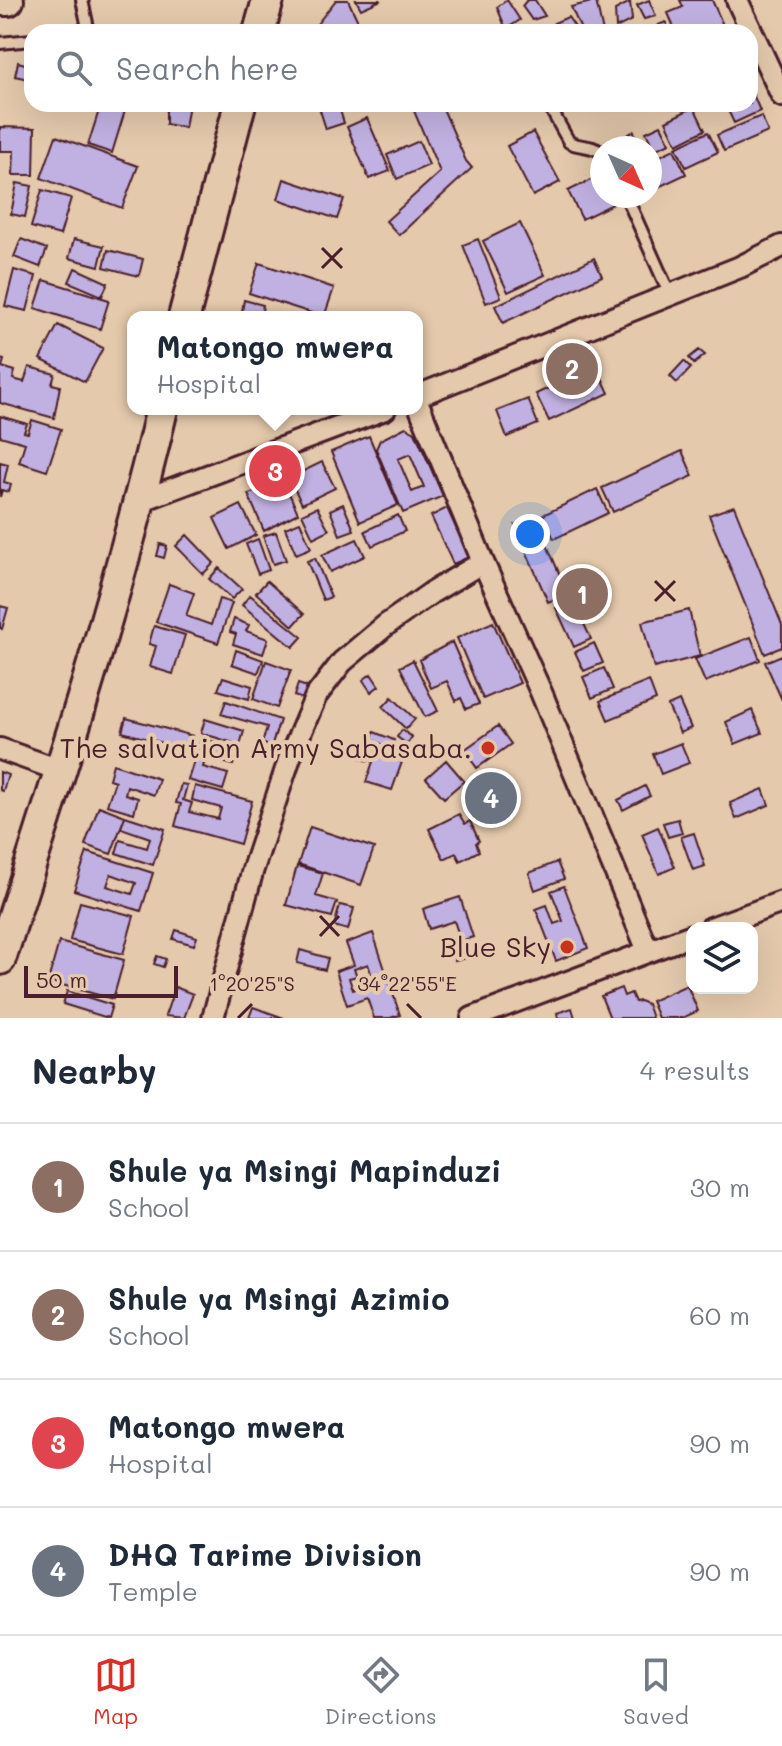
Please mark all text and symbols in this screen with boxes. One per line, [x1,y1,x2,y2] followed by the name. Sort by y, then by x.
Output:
[24,24,758,112] search box
[52,46,96,90] icon: search
[116,48,299,88] text: Search here
[590,136,662,208] north arrow
[127,311,423,415] popup
[156,326,394,366] text: Matongo mwera
[546,339,598,399] pin: 2
[156,366,261,400] text: Hospital
[249,441,301,501] pin: 3
[510,514,550,554] your location
[556,564,608,624] pin: 1
[60,729,472,765] place label: The salvation Army Sabasaba.
[479,739,497,757] marker: The salvation Army Sabasaba.
[465,768,517,828] pin: 4
[686,922,758,994] map controls
[686,922,758,994] button: layers
[440,928,551,964] place label: Blue Sky
[558,938,576,956] marker: Blue Sky
[24,962,178,998] scale bar
[36,965,87,994] text: 50 m
[209,970,295,996] text: 1°20'25"S
[357,970,457,996] text: 34°22'55"E
[32,1048,157,1093] text: Nearby
[640,1053,750,1087] text: 4 results
[108,1150,501,1190] text: Shule ya Msingi Mapinduzi
[52,1170,64,1204] text: 1
[690,1170,750,1204] text: 30 m
[108,1190,190,1224] text: School
[108,1278,449,1318] text: Shule ya Msingi Azimio
[51,1298,65,1332] text: 2
[689,1298,750,1332] text: 60 m
[108,1318,190,1352] text: School
[108,1406,345,1446] text: Matongo mwera
[50,1426,66,1460] text: 3
[690,1426,750,1460] text: 90 m
[108,1446,213,1480] text: Hospital
[108,1534,422,1574] text: DHQ Tarime Division
[50,1554,66,1588] text: 4
[690,1554,750,1588] text: 90 m
[108,1574,198,1608] text: Temple
[93,1653,138,1730] tab: Map
[325,1653,437,1730] tab: Directions
[623,1653,689,1730] tab: Saved

